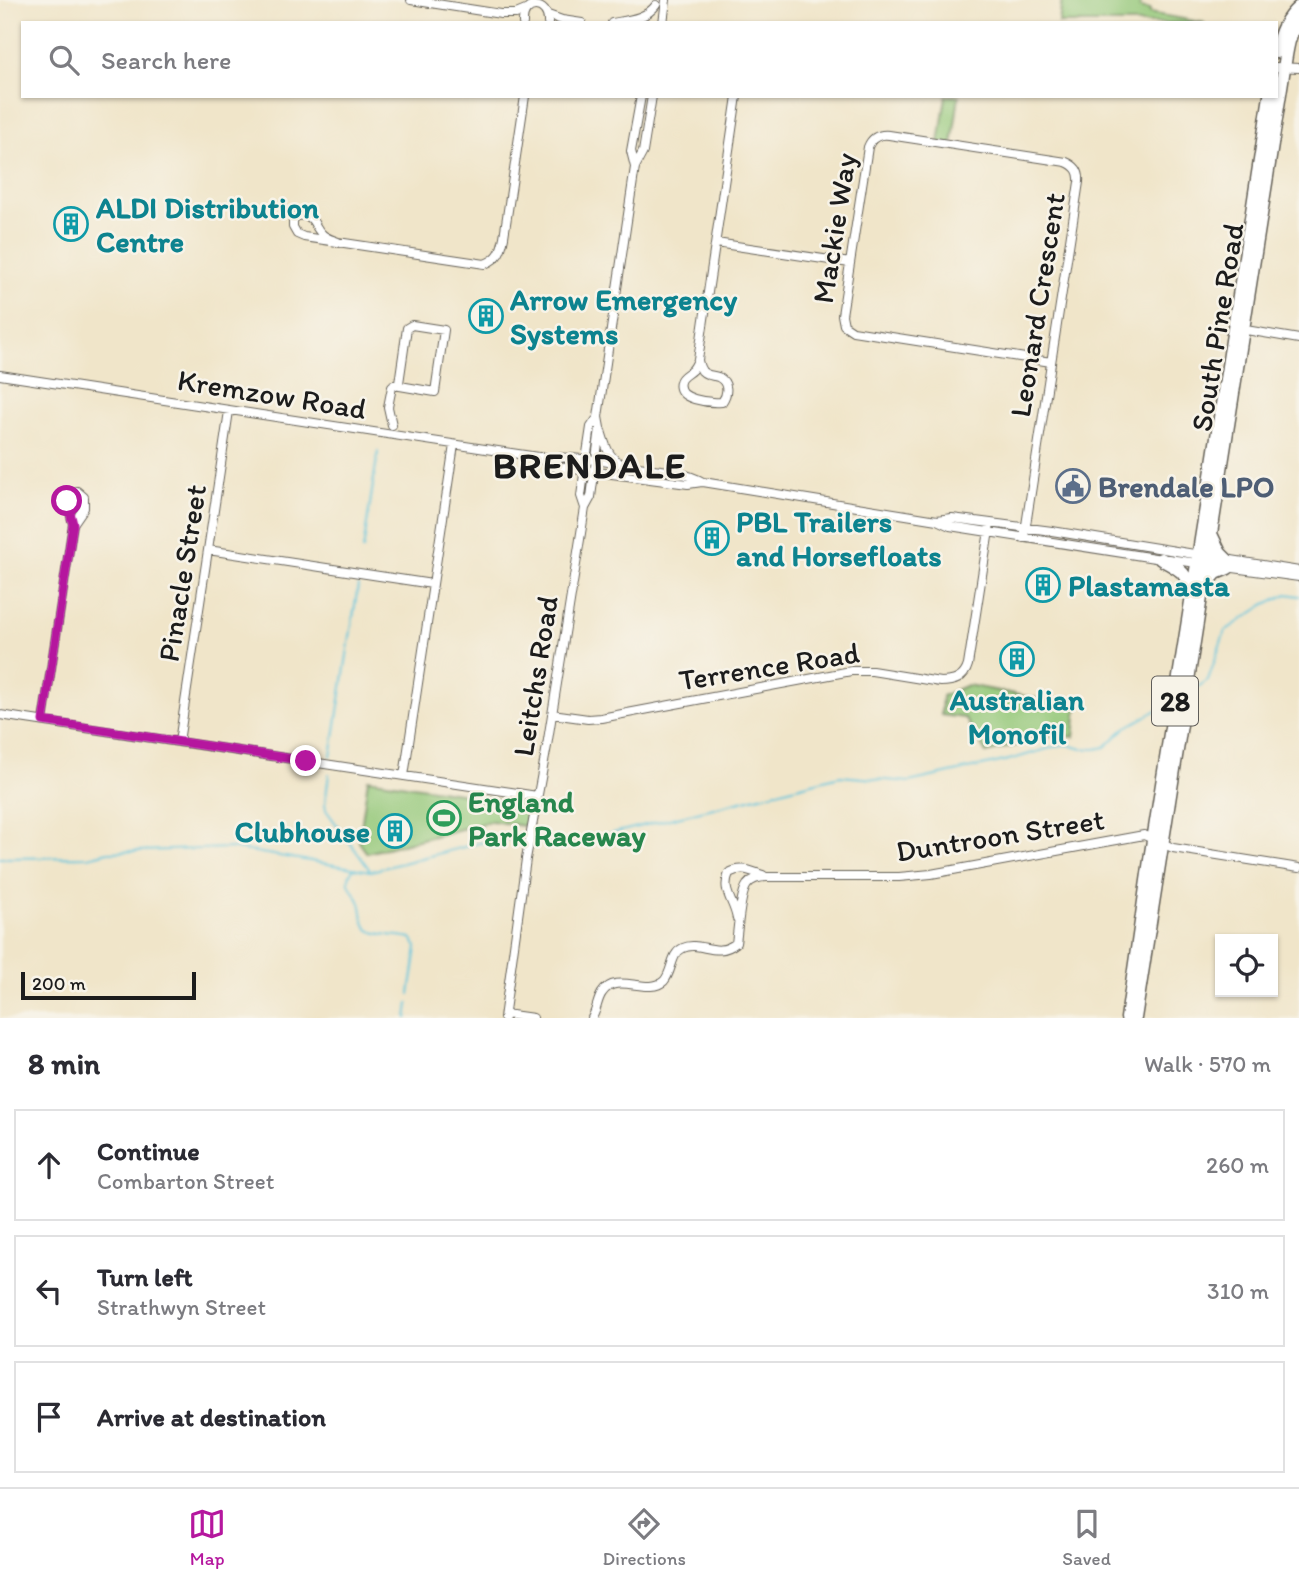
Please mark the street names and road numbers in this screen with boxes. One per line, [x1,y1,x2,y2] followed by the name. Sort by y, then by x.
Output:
[804,150,864,306] street label: Mackie Way
[1001,190,1073,420] street label: Leonard Crescent
[1182,220,1252,434] street label: South Pine Road
[175,361,369,427] street label: Kremzow Road
[150,482,214,664] street label: Pinacle Street
[504,593,566,759] street label: Leitchs Road
[676,633,862,699] street label: Terrence Road
[1152,676,1198,726] road number: 28
[893,800,1107,870] street label: Duntroon Street

